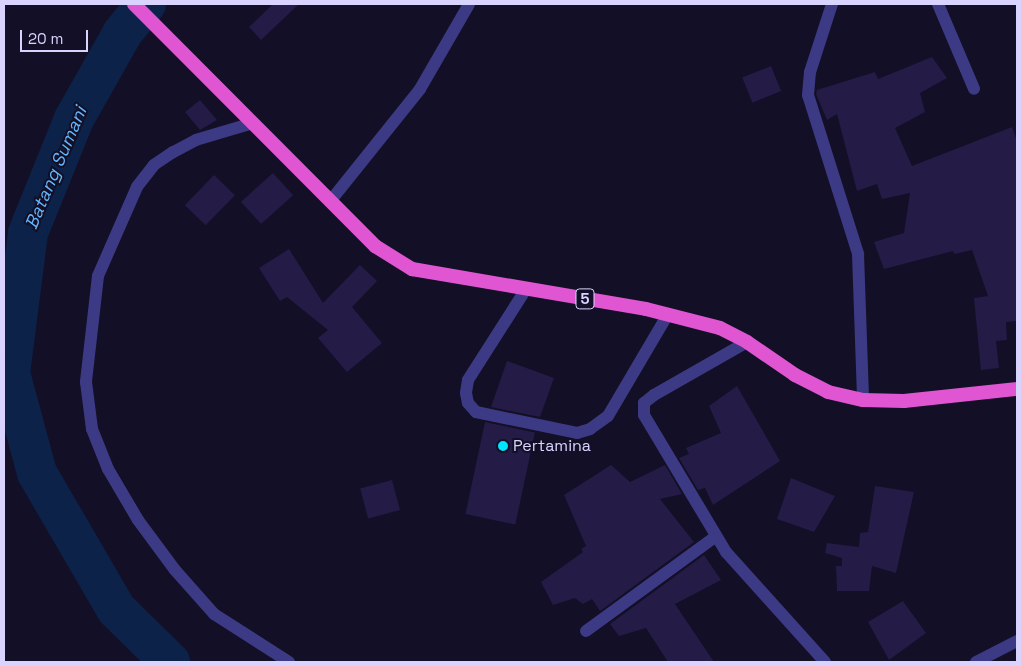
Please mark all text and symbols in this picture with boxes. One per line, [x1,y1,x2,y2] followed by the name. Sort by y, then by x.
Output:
[22,20,90,52] scale bar
[28,29,63,48] text: 20 m
[21,104,91,232] water label: Batang Sumani
[575,286,595,312] road number: 5
[513,436,591,456] place label: Pertamina
[497,440,509,452] marker: Pertamina

